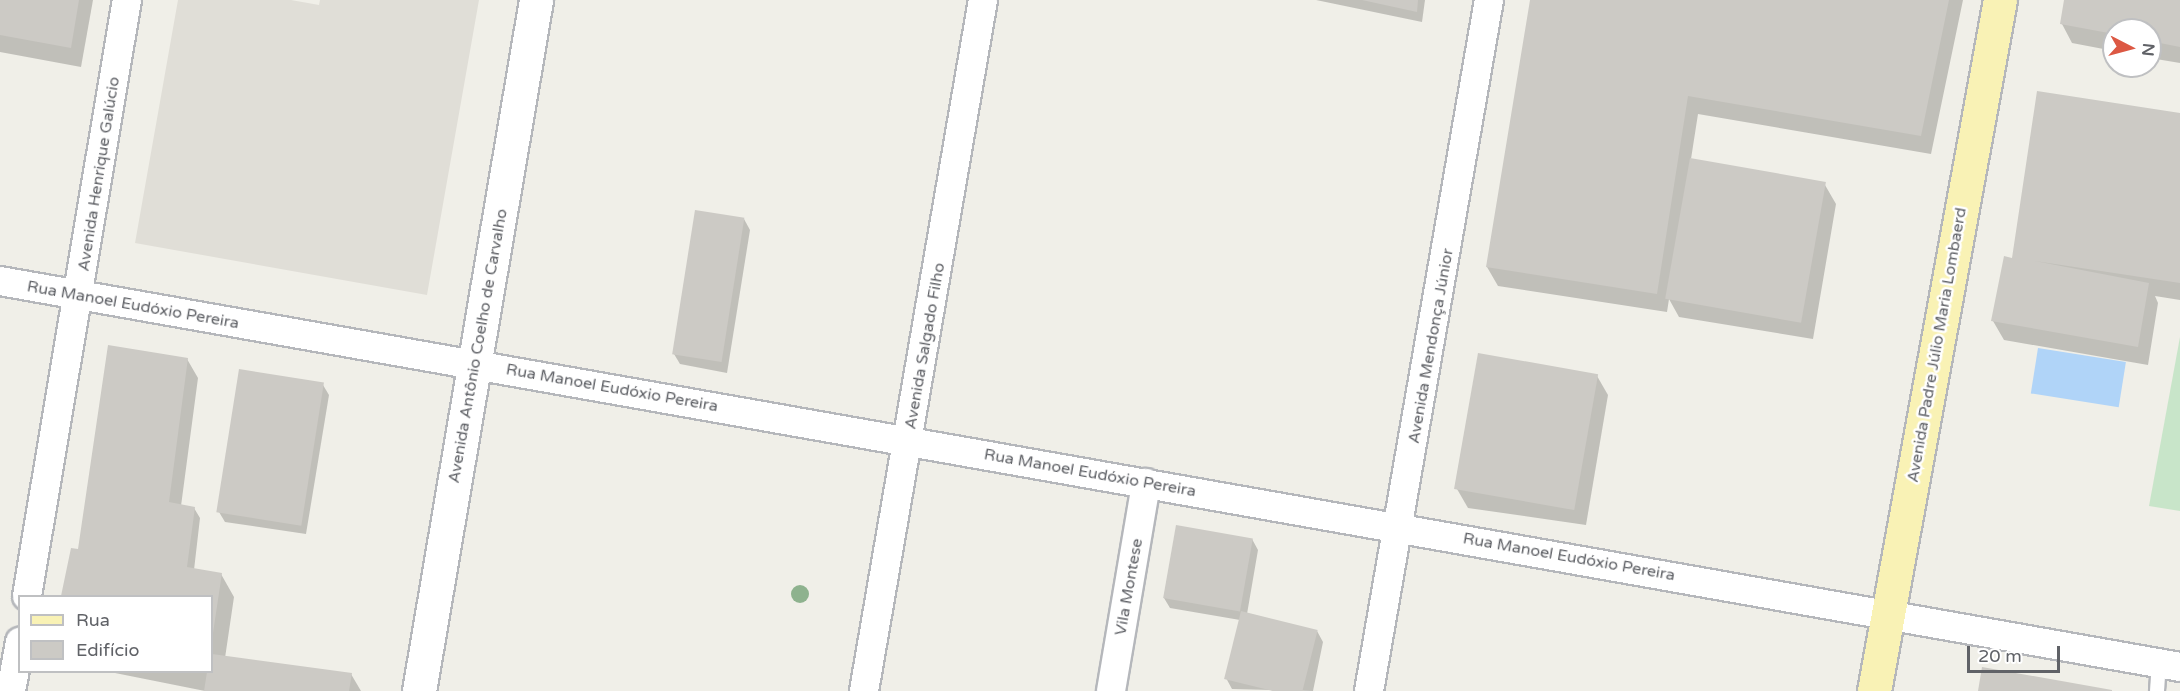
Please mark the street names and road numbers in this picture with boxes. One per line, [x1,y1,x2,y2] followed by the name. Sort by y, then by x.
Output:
[74,75,124,273] street label: Avenida Henrique Galúcio
[1903,206,1971,484] street label: Avenida Padre Júlio Maria Lombaerd
[444,207,512,485] street label: Avenida Antônio Coelho de Carvalho
[1404,247,1458,445] street label: Avenida Mendonça Júnior
[901,261,949,431] street label: Avenida Salgado Filho
[26,277,240,333] street label: Rua Manoel Eudóxio Pereira
[505,360,719,416] street label: Rua Manoel Eudóxio Pereira
[983,445,1197,501] street label: Rua Manoel Eudóxio Pereira
[1462,529,1676,585] street label: Rua Manoel Eudóxio Pereira
[1111,537,1147,637] street label: Vila Montese

